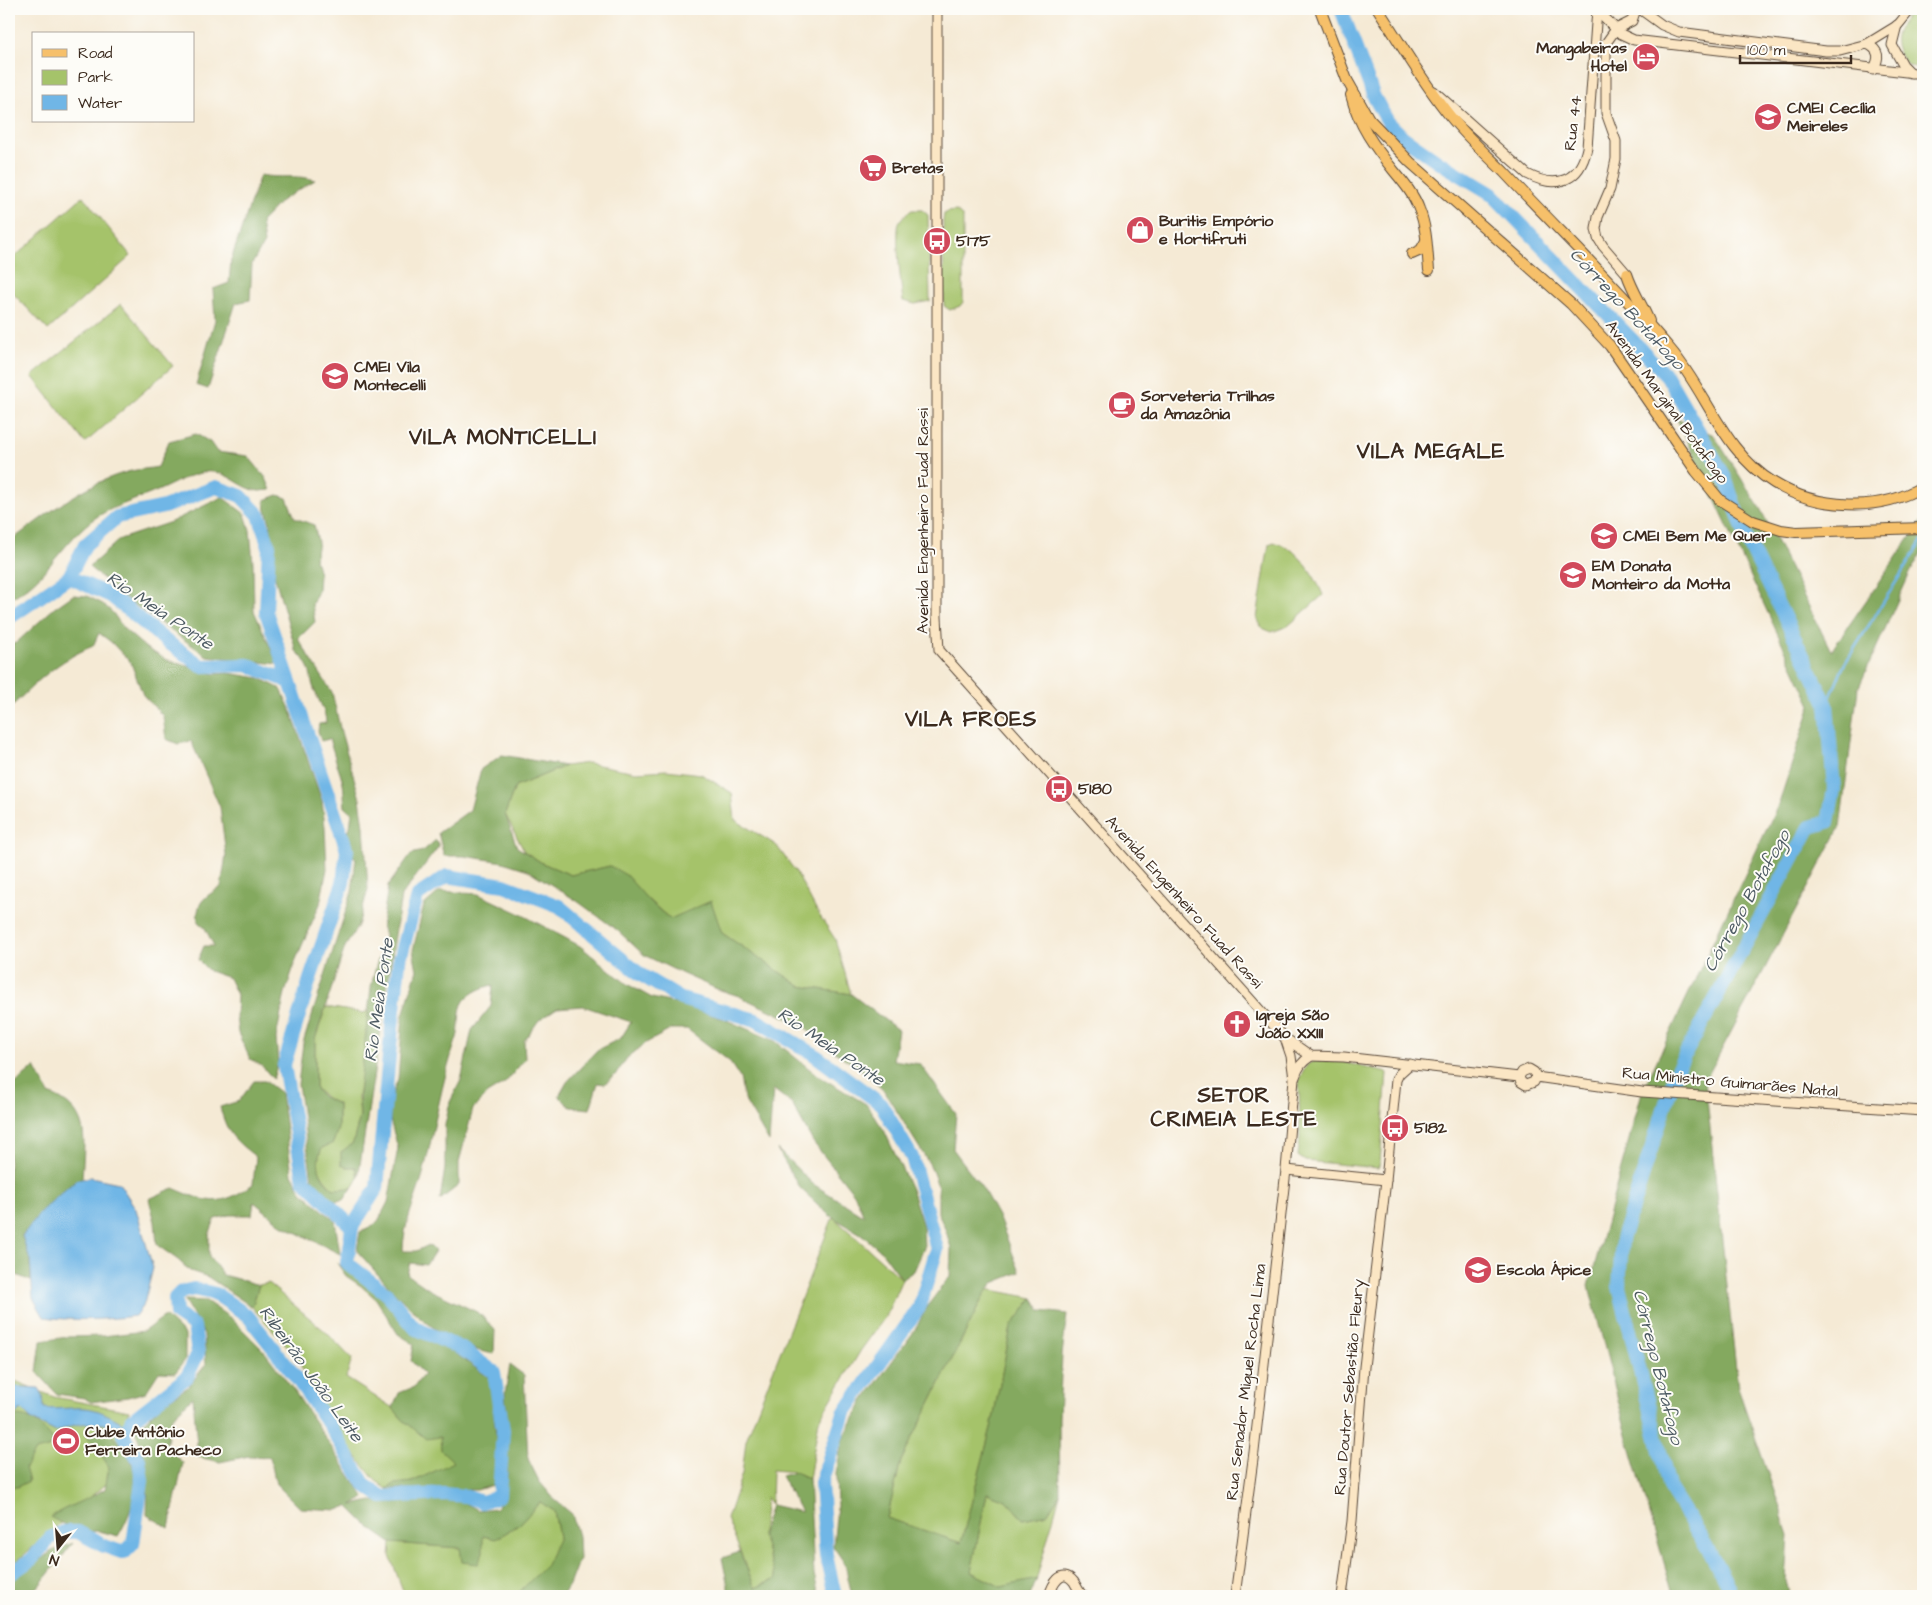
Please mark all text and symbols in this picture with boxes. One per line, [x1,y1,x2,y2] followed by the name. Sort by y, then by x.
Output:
[32,32,195,122] legend
[1740,32,1851,64] scale bar
[1536,37,1627,77] place label: Mangabeiras Hotel
[1747,40,1786,61] text: 100 m
[1631,42,1661,72] hotel icon: Mangabeiras Hotel
[78,43,113,64] text: Road
[78,67,113,88] text: Park
[78,93,122,114] text: Water
[1559,94,1587,152] street label: Rua 44
[1787,97,1876,137] place label: CMEI Cecília Meireles
[1753,102,1783,132] school or university icon: CMEI Cecília Meireles
[858,153,888,183] supermarket icon: Bretas
[892,157,944,179] place label: Bretas
[1159,210,1274,250] place label: Buritis Empório e Hortifruti
[1125,215,1155,245] shop icon: Buritis Empório e Hortifruti
[922,226,952,256] bus stop icon: 5175
[956,230,991,252] place label: 5175
[1563,242,1692,378] water label: Córrego Botafogo
[1599,316,1734,489] street label: Avenida Marginal Botafogo
[354,356,426,396] place label: CMEI Vila Montecelli
[320,361,350,391] school or university icon: CMEI Vila Montecelli
[1140,385,1275,425] place label: Sorveteria Trilhas da Amazônia
[1107,390,1137,420] cafe icon: Sorveteria Trilhas da Amazônia
[912,407,935,634] street label: Avenida Engenheiro Fuad Rassi
[408,423,597,452] district label: VILA MONTICELLI
[1356,437,1505,466] district label: VILA MEGALE
[1589,521,1619,551] school or university icon: CMEI Bem Me Quer
[1623,525,1770,547] place label: CMEI Bem Me Quer
[1592,555,1731,595] place label: EM Donata Monteiro da Motta
[1558,560,1588,590] school or university icon: EM Donata Monteiro da Motta
[102,566,220,657] water label: Rio Meia Ponte
[904,705,1037,734] district label: VILA FROES
[1044,774,1074,804] bus stop icon: 5180
[1078,778,1112,800] place label: 5180
[1099,811,1268,994] street label: Avenida Engenheiro Fuad Rassi
[1698,824,1798,977] water label: Córrego Botafogo
[358,936,400,1063] water label: Rio Meia Ponte
[773,1002,891,1093] water label: Rio Meia Ponte
[1255,1004,1330,1044] place label: Igreja São João XXIII
[1222,1009,1252,1039] church icon: Igreja São João XXIII
[1621,1062,1839,1102] street label: Rua Ministro Guimarães Natal
[1151,1081,1317,1134] district label: SETOR CRIMEIA LESTE
[1380,1113,1410,1143] bus stop icon: 5182
[1414,1117,1448,1139] place label: 5182
[1463,1255,1493,1285] school or university icon: Escola Ápice
[1497,1259,1591,1281] place label: Escola Ápice
[1221,1262,1272,1502] street label: Rua Senador Miguel Rocha Lima
[1329,1278,1370,1496] street label: Rua Doutor Sebastião Fleury
[1626,1287,1690,1449] water label: Córrego Botafogo
[253,1301,370,1448] water label: Ribeirão João Leite
[85,1421,222,1461] place label: Clube Antônio Ferreira Pacheco
[51,1426,81,1456] sports icon: Clube Antônio Ferreira Pacheco
[32,1522,82,1572] north arrow
[47,1549,62,1570] text: N

